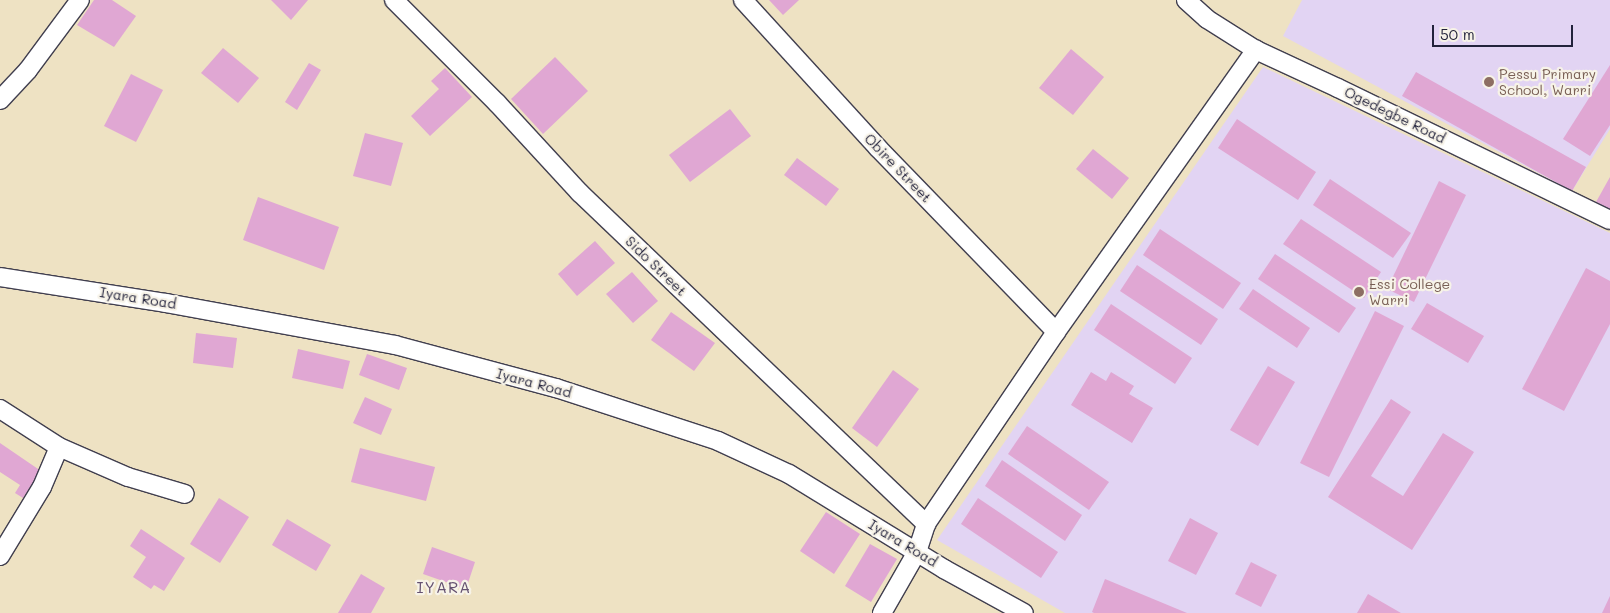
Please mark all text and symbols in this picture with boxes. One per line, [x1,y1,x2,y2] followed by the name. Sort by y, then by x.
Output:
[1435,15,1576,47] scale bar
[1440,24,1475,44] text: 50 m
[1499,66,1596,98] place label: Pessu Primary School, Warri
[1483,76,1495,88] marker: Pessu Primary School, Warri
[1342,83,1448,147] street label: Ogedegbe Road
[861,130,935,206] street label: Obire Street
[622,233,690,299] street label: Sido Street
[1369,276,1450,308] place label: Essi College Warri
[99,284,177,312] street label: Iyara Road
[1353,286,1365,298] marker: Essi College Warri
[495,365,573,401] street label: Iyara Road
[866,516,940,570] street label: Iyara Road
[416,577,472,597] district label: IYARA

